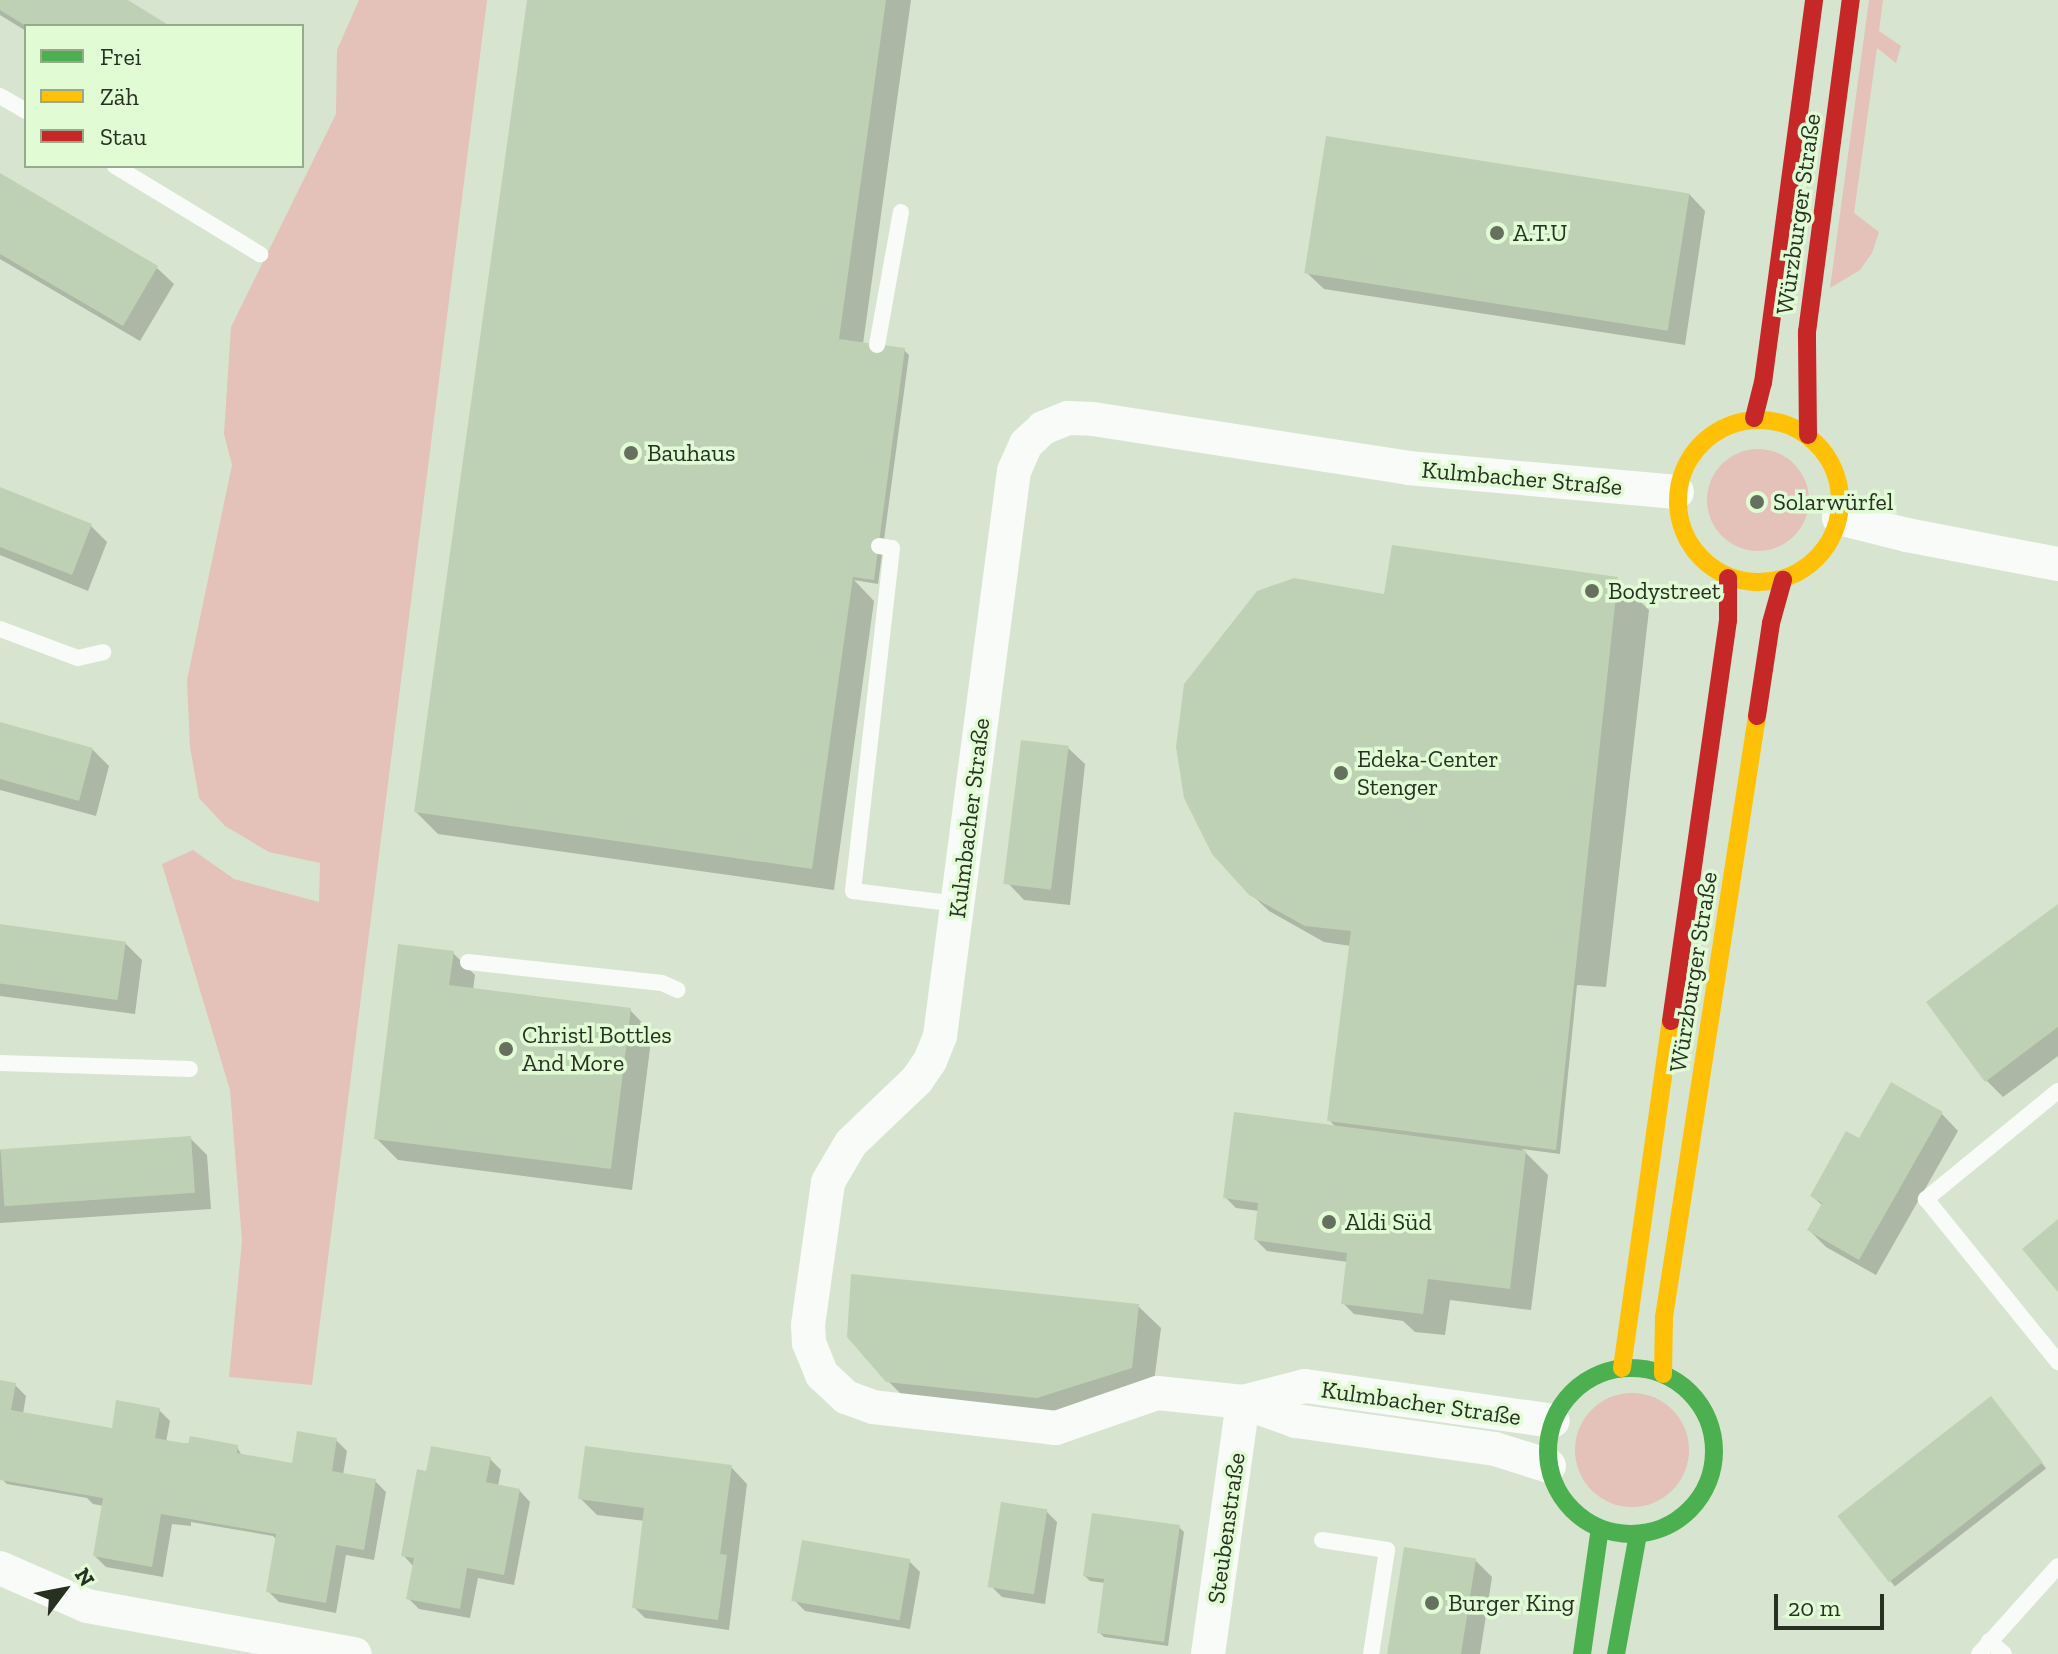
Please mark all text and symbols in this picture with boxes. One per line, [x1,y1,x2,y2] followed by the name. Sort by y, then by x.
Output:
[24,24,304,168] legend
[100,42,141,71] text: Frei
[100,82,139,111] text: Zäh
[1770,111,1826,317] street label: Würzburger Straße
[100,122,147,151] text: Stau
[1513,219,1568,247] place label: A.T.U
[1488,224,1506,242] marker: A.T.U
[647,439,736,467] place label: Bauhaus
[622,444,640,462] marker: Bauhaus
[1420,455,1624,501] street label: Kulmbacher Straße
[1773,488,1893,516] place label: Solarwürfel
[1748,493,1766,511] marker: Solarwürfel
[1608,577,1721,605] place label: Bodystreet
[1583,582,1601,600] marker: Bodystreet
[942,716,996,920] street label: Kulmbacher Straße
[1357,745,1498,801] place label: Edeka-Center Stenger
[1332,764,1350,782] marker: Edeka-Center Stenger
[1663,869,1723,1075] street label: Würzburger Straße
[522,1021,672,1077] place label: Christl Bottles And More
[497,1040,515,1058] marker: Christl Bottles And More
[1345,1208,1432,1236] place label: Aldi Süd
[1320,1213,1338,1231] marker: Aldi Süd
[1319,1375,1523,1431] street label: Kulmbacher Straße
[1201,1451,1251,1605] street label: Steubenstraße
[24,1550,104,1630] north arrow
[69,1563,101,1591] text: N
[1778,1578,1888,1628] scale bar
[1448,1589,1575,1617] place label: Burger King
[1788,1593,1840,1622] text: 20 m
[1423,1594,1441,1612] marker: Burger King

